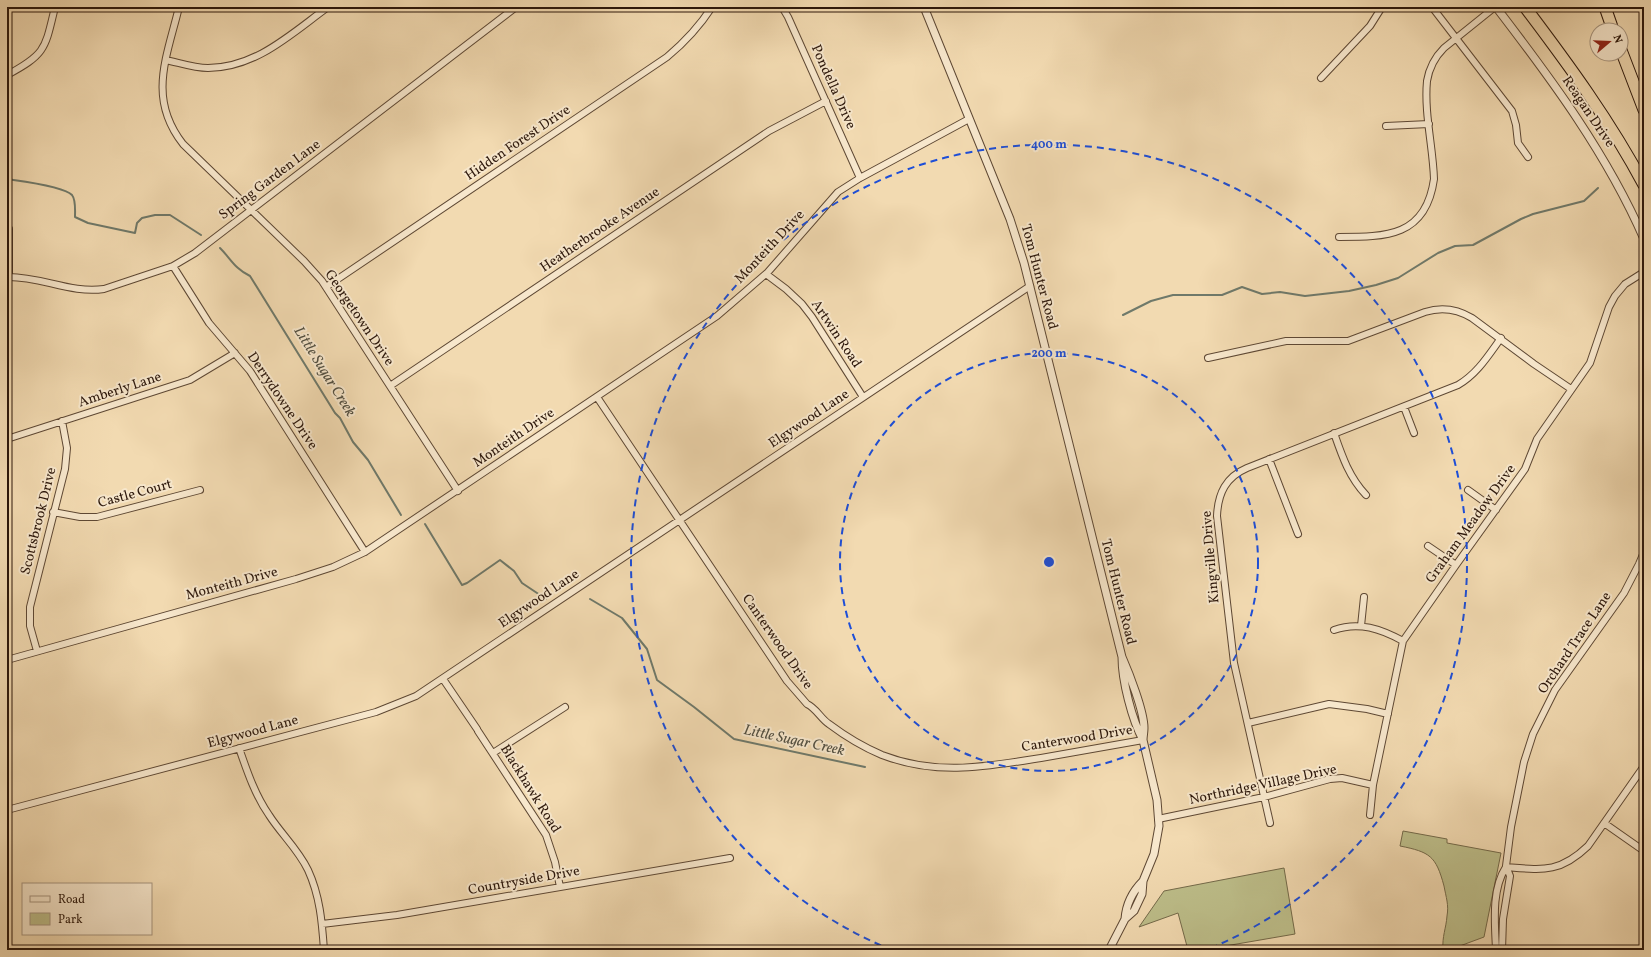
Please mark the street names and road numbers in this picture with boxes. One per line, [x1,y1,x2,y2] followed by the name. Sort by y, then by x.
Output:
[806,42,860,133] street label: Pondella Drive
[1557,73,1619,152] street label: Reagan Drive
[462,100,575,185] street label: Hidden Forest Drive
[215,135,325,225] street label: Spring Garden Lane
[536,183,664,277] street label: Heatherbrooke Avenue
[731,206,809,288] street label: Monteith Drive
[1016,222,1062,332] street label: Tom Hunter Road
[320,266,398,370] street label: Georgetown Drive
[806,296,866,372] street label: Artwin Road
[242,348,322,454] street label: Derrydowne Drive
[76,368,164,412] street label: Amberly Lane
[765,385,853,453] street label: Elgywood Lane
[470,404,559,472] street label: Monteith Drive
[1421,460,1521,587] street label: Graham Meadow Drive
[16,465,62,577] street label: Scottsbrook Drive
[96,475,174,513] street label: Castle Court
[1197,510,1225,604] street label: Kingville Drive
[1096,537,1140,647] street label: Tom Hunter Road
[184,563,280,605] street label: Monteith Drive
[495,565,583,633] street label: Elgywood Lane
[1534,588,1616,698] street label: Orchard Trace Lane
[737,591,817,694] street label: Canterwood Drive
[205,711,301,753] street label: Elgywood Lane
[1020,721,1134,757] street label: Canterwood Drive
[495,741,565,837] street label: Blackhawk Road
[1187,760,1339,810] street label: Northridge Village Drive
[467,862,582,900] street label: Countryside Drive

